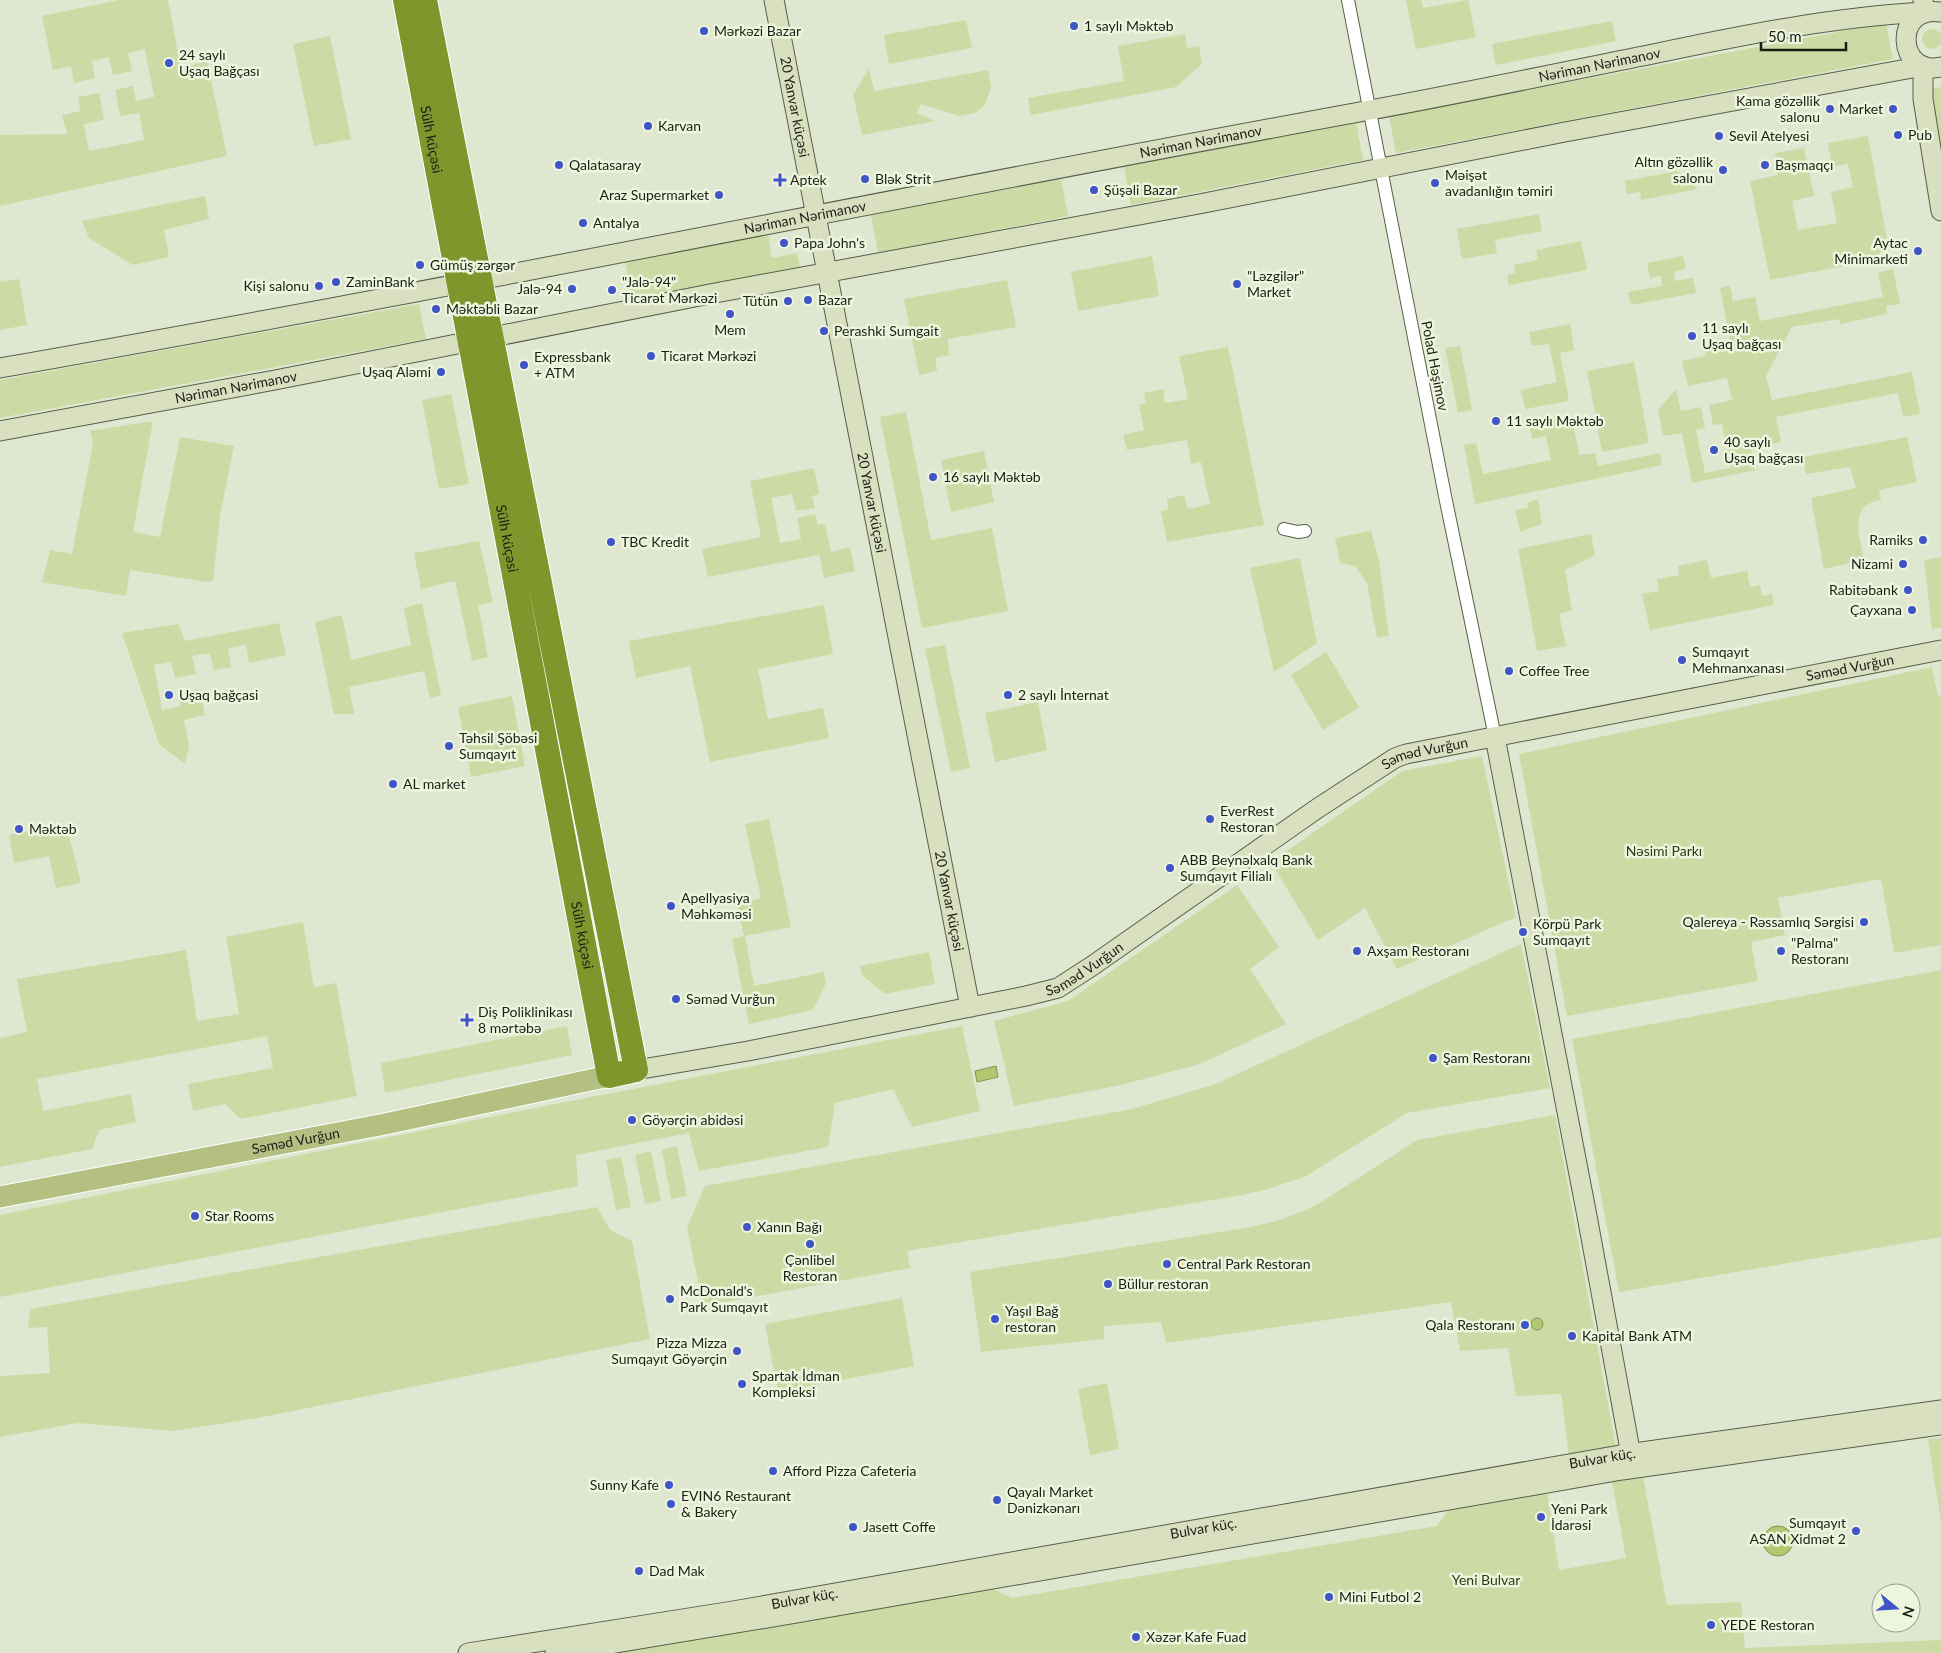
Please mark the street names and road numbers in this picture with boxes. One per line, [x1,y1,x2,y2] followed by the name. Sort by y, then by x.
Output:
[1537,44,1663,85] street label: Nəriman Nərimanov
[777,55,813,159] street label: 20 Yanvar küçəsi
[417,104,447,175] street label: Sülh küçəsi
[1138,121,1264,161] street label: Nəriman Nərimanov
[742,197,868,237] street label: Nəriman Nərimanov
[1418,319,1453,413] street label: Polad Həşimov
[173,367,299,406] street label: Nəriman Nərimanov
[854,451,890,554] street label: 20 Yanvar küçəsi
[493,503,522,574] street label: Sülh küçəsi
[1804,650,1895,684] street label: Səməd Vurğun
[1378,733,1469,773] street label: Səməd Vurğun
[932,849,968,953] street label: 20 Yanvar küçəsi
[568,900,598,970] street label: Sülh küçəsi
[1044,938,1126,999] street label: Səməd Vurğun
[250,1124,341,1157] street label: Səməd Vurğun
[1568,1444,1637,1472] street label: Bulvar küç.
[1169,1514,1238,1542] street label: Bulvar küç.
[770,1584,839,1612] street label: Bulvar küç.

